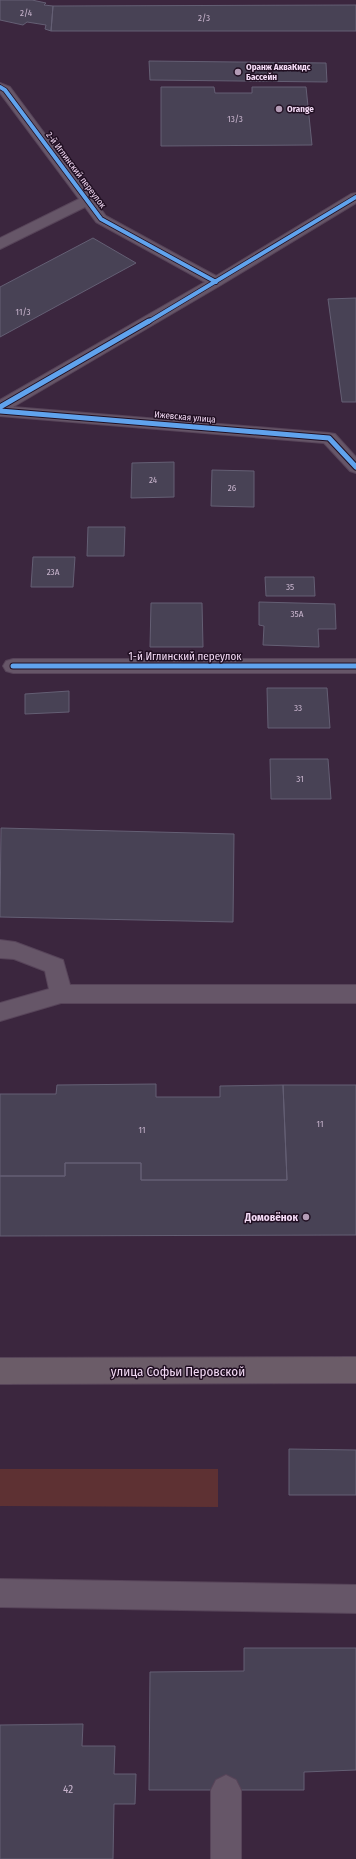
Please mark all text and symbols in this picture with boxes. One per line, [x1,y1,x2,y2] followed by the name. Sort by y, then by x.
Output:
[20,8,33,18] house number: 2/4
[198,13,210,23] house number: 2/3
[246,62,311,82] place label: Оранж АкваКидс Бассейн
[233,67,243,77] marker: Оранж АкваКидс Бассейн
[274,104,284,114] marker: Orange
[287,104,314,114] place label: Orange
[227,114,243,124] house number: 13/3
[44,130,108,211] street label: 2-й Иглинский переулок
[16,307,30,317] house number: 11/3
[154,409,217,425] street label: Ижевская улица
[149,475,158,485] house number: 24
[228,483,237,493] house number: 26
[47,567,60,577] house number: 23А
[286,582,294,592] house number: 35
[291,609,304,619] house number: 35А
[129,650,242,663] street label: 1-й Иглинский переулок
[294,703,302,713] house number: 33
[296,774,304,784] house number: 31
[317,1119,323,1129] house number: 11
[139,1125,145,1135] house number: 11
[244,1211,298,1224] place label: Домовёнок
[301,1212,311,1222] marker: Домовёнок
[111,1364,245,1379] street label: улица Софьи Перовской
[63,1783,73,1796] house number: 42

